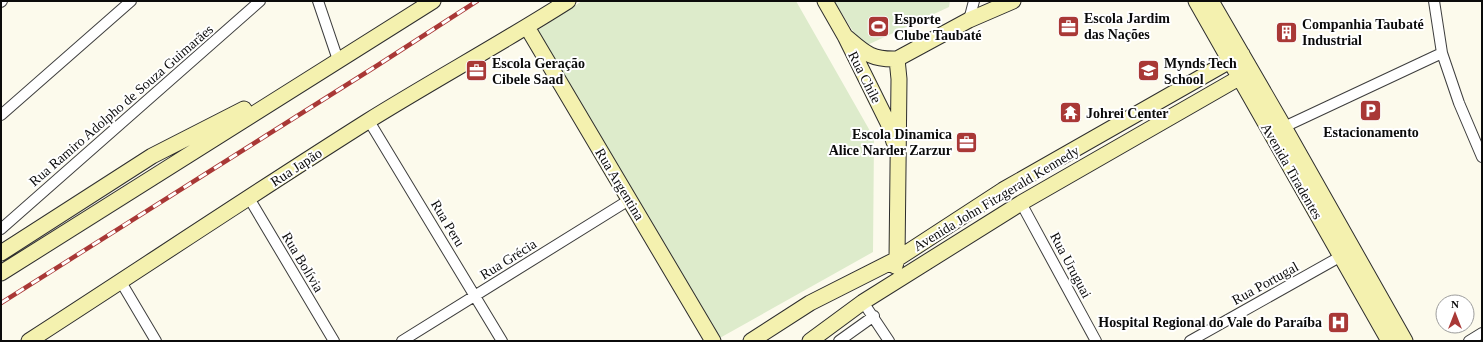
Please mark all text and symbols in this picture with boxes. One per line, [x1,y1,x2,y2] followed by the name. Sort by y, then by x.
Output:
[1084,11,1170,42] place label: Escola Jardim das Nações
[894,12,982,43] place label: Esporte Clube Taubaté
[1056,13,1082,39] office icon: Escola Jardim das Nações
[865,14,891,40] sports icon: Esporte Clube Taubaté
[1302,17,1424,48] place label: Companhia Taubaté Industrial
[1274,19,1300,45] building icon: Companhia Taubaté Industrial
[26,22,216,189] street label: Rua Ramiro Adolpho de Souza Guimarães
[845,49,884,106] street label: Rua Chile
[492,56,585,87] place label: Escola Geração Cibele Saad
[1164,56,1237,87] place label: Mynds Tech School
[464,58,490,84] office icon: Escola Geração Cibele Saad
[1135,58,1161,84] school or university icon: Mynds Tech School
[1358,97,1384,123] parking icon: Estacionamento
[1057,100,1083,126] temple icon: Johrei Center
[1086,106,1169,121] place label: Johrei Center
[1258,121,1325,222] street label: Avenida Tiradentes
[1323,125,1419,140] place label: Estacionamento
[829,127,952,158] place label: Escola Dinamica Alice Narder Zarzur
[954,129,980,155] office icon: Escola Dinamica Alice Narder Zarzur
[911,143,1082,254] street label: Avenida John Fitzgerald Kennedy
[268,145,325,189] street label: Rua Japão
[592,146,647,224] street label: Rua Argentina
[428,197,467,249] street label: Rua Peru
[279,230,327,296] street label: Rua Bolívia
[1047,230,1094,301] street label: Rua Uruguai
[477,236,540,283] street label: Rua Grécia
[1229,259,1301,308] street label: Rua Portugal
[1435,294,1475,334] north arrow
[1451,298,1459,310] text: N
[1325,309,1351,335] hospital icon: Hospital Regional do Vale do Paraíba
[1098,315,1322,330] place label: Hospital Regional do Vale do Paraíba

